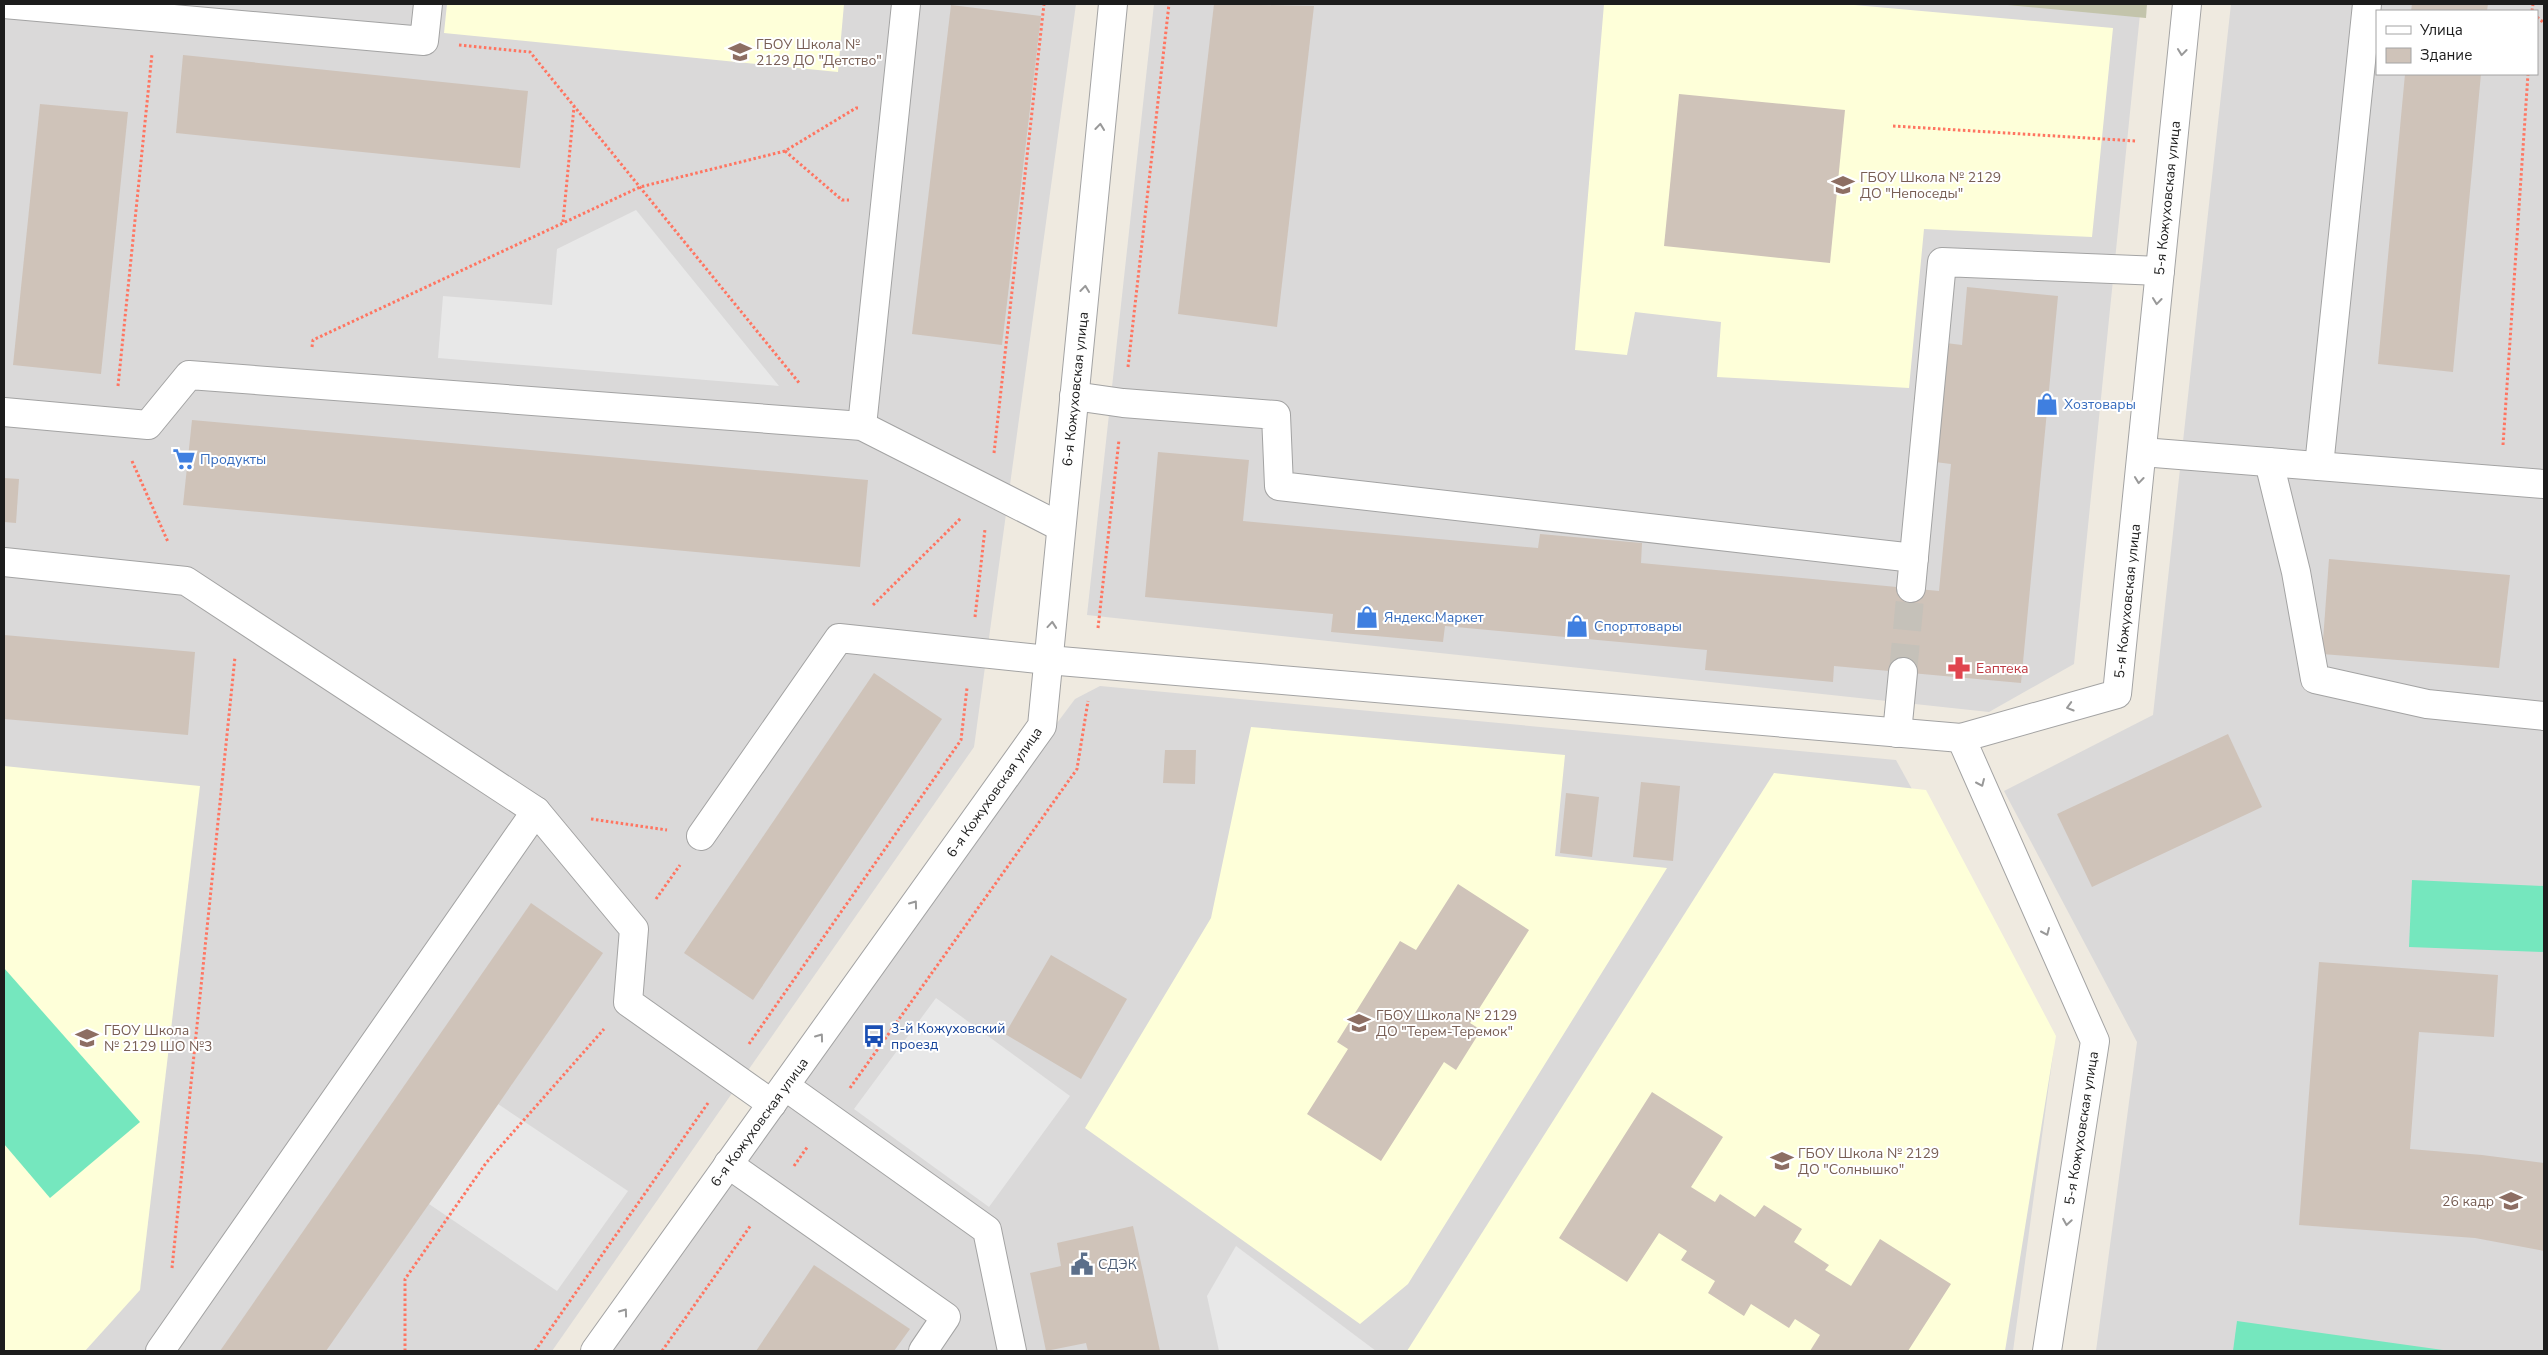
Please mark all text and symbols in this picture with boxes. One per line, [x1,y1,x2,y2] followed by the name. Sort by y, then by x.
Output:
[2376,10,2538,75] legend
[2419,20,2463,40] text: Улица
[756,35,882,70] place label: ГБОУ Школа № 2129 ДО "Детство"
[727,39,753,65] school or university icon: ГБОУ Школа № 2129 ДО "Детство"
[2420,45,2472,65] text: Здание
[2177,49,2188,57] one-way arrow
[2150,120,2185,276] street label: 5-я Кожуховская улица
[1095,123,1106,131] one-way arrow
[1860,168,2001,203] place label: ГБОУ Школа № 2129 ДО "Непоседы"
[1830,172,1856,198] school or university icon: ГБОУ Школа № 2129 ДО "Непоседы"
[1079,285,1090,293] one-way arrow
[2152,297,2163,305] one-way arrow
[1058,311,1093,467] street label: 6-я Кожуховская улица
[2034,391,2060,417] shop icon: Хозтовары
[2064,395,2136,414] place label: Хозтовары
[171,446,197,472] supermarket icon: Продукты
[200,450,266,469] place label: Продукты
[2134,476,2145,484] one-way arrow
[2110,523,2145,679] street label: 5-я Кожуховская улица
[1354,604,1380,630] shop icon: Яндекс.Маркет
[1384,608,1485,627] place label: Яндекс.Маркет
[1564,613,1590,639] shop icon: Спорттовары
[1594,617,1682,636] place label: Спорттовары
[1046,621,1057,629] one-way arrow
[1946,655,1972,681] pharmacy icon: Еаптека
[1976,659,2029,678] place label: Еаптека
[2067,702,2075,712] one-way arrow
[942,723,1047,861] street label: 6-я Кожуховская улица
[1974,778,1985,787] one-way arrow
[908,901,917,910] one-way arrow
[2040,927,2051,936] one-way arrow
[1376,1006,1517,1041] place label: ГБОУ Школа № 2129 ДО "Терем-Теремок"
[1346,1010,1372,1036] school or university icon: ГБОУ Школа № 2129 ДО "Терем-Теремок"
[891,1019,1005,1054] place label: 3-й Кожуховский проезд
[104,1021,213,1056] place label: ГБОУ Школа № 2129 ШО №3
[861,1023,887,1049] bus stop icon: 3-й Кожуховский проезд
[74,1025,100,1051] school or university icon: ГБОУ Школа № 2129 ШО №3
[814,1033,823,1043] one-way arrow
[2060,1050,2103,1206] street label: 5-я Кожуховская улица
[706,1054,813,1191] street label: 6-я Кожуховская улица
[1798,1144,1939,1179] place label: ГБОУ Школа № 2129 ДО "Солнышко"
[1769,1148,1795,1174] school or university icon: ГБОУ Школа № 2129 ДО "Солнышко"
[2498,1188,2524,1214] school or university icon: 26 кадр
[2442,1192,2494,1211] place label: 26 кадр
[2062,1217,2072,1226] one-way arrow
[1069,1251,1095,1277] public building icon: СДЭК
[1098,1255,1137,1274] place label: СДЭК
[618,1308,627,1317] one-way arrow

